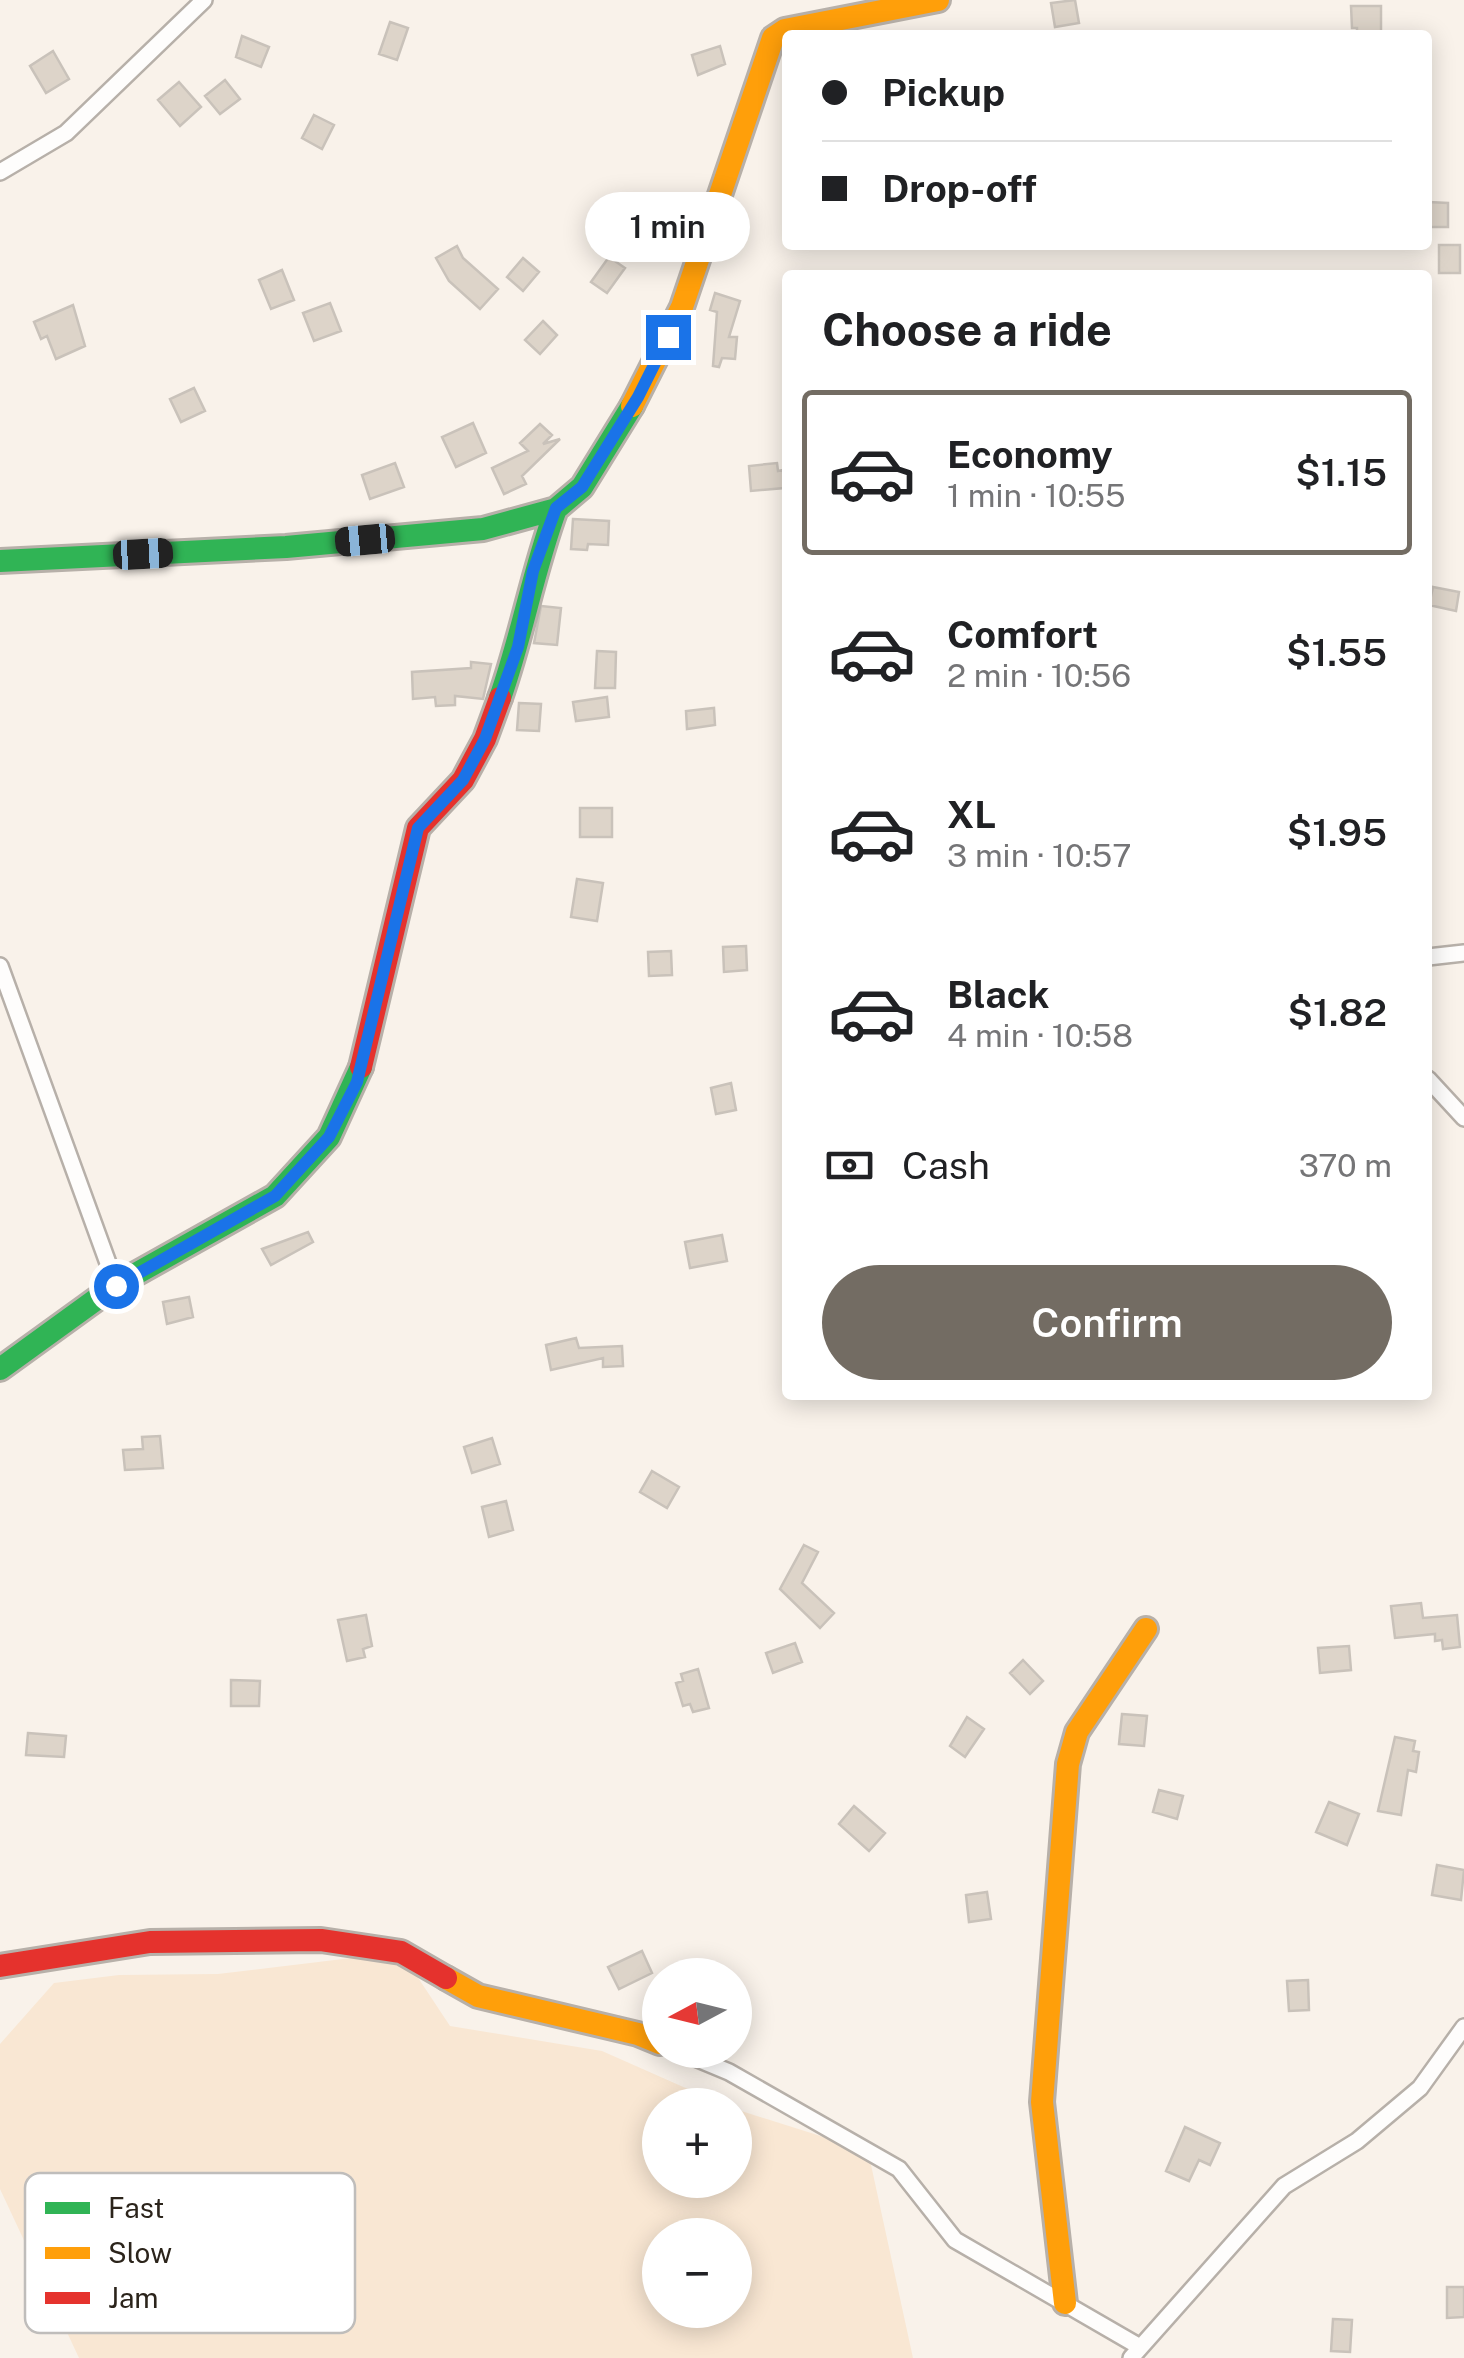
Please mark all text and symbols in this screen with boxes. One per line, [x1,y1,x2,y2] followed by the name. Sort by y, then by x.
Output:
[882,70,1005,115] text: Pickup
[882,166,1037,211] text: Drop-off
[586,192,750,262] callout: 1 min
[629,208,706,245] text: 1 min
[822,303,1112,356] text: Choose a ride
[646,315,691,360] route end
[827,428,917,518] icon: car
[947,432,1113,477] text: Economy
[1295,450,1387,495] text: $1.15
[947,477,1126,514] text: 1 min · 10:55
[334,522,396,558] car
[112,537,174,571] car
[827,608,917,698] icon: car
[947,612,1098,657] text: Comfort
[1286,630,1387,675] text: $1.55
[947,657,1131,694] text: 2 min · 10:56
[827,788,917,878] icon: car
[947,792,996,837] text: XL
[1287,810,1387,855] text: $1.95
[947,837,1131,874] text: 3 min · 10:57
[827,968,917,1058] icon: car
[947,972,1050,1017] text: Black
[1288,990,1387,1035] text: $1.82
[947,1017,1133,1054] text: 4 min · 10:58
[822,1138,877,1193] icon: cash
[902,1143,990,1188] text: Cash
[1299,1147,1392,1184] text: 370 m
[94,1264,139,1309] route start
[822,1265,1392,1380] button: Confirm
[642,1958,752,2068] north arrow
[642,1958,752,2328] map controls
[642,2088,752,2198] button: +
[25,2173,355,2333] legend
[108,2191,164,2224] text: Fast
[642,2218,752,2328] button: −
[108,2236,172,2269] text: Slow
[108,2281,159,2314] text: Jam

